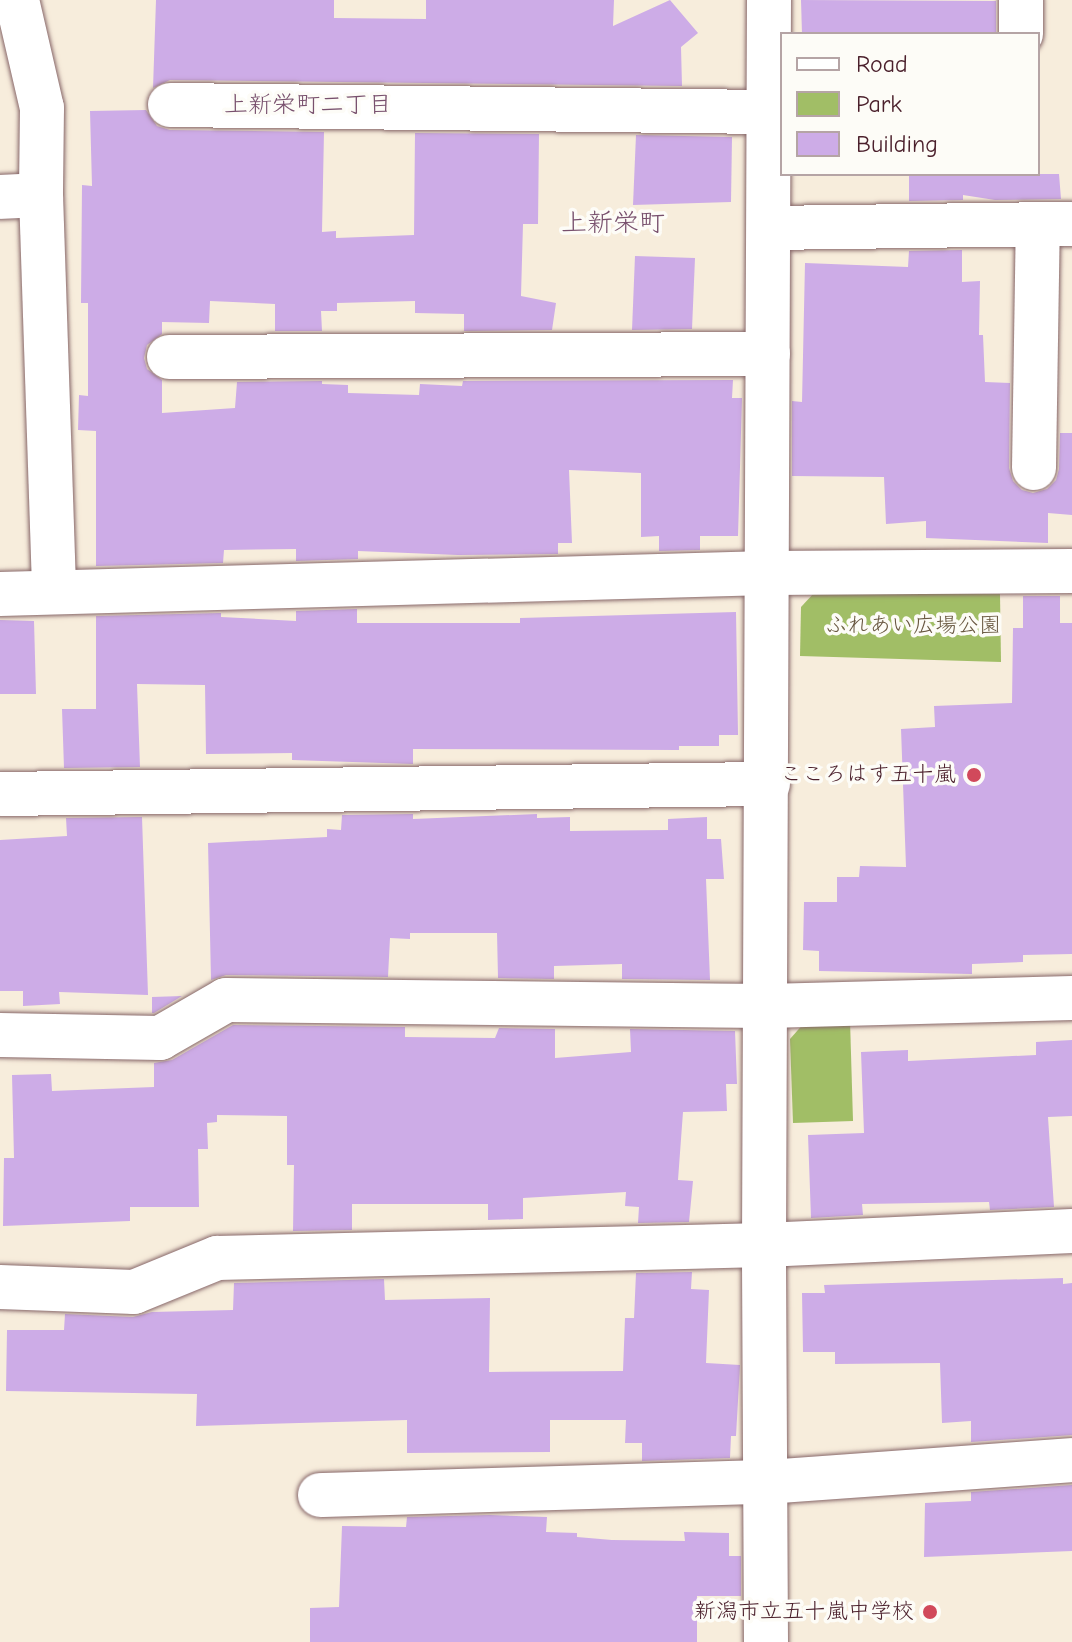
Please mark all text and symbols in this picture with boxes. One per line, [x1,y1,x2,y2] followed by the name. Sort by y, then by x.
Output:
[780,32,1040,176] legend
[856,50,908,78] text: Road
[856,90,902,118] text: Park
[224,91,392,119] district label: 上新栄町二丁目
[856,130,938,158] text: Building
[561,208,665,240] district label: 上新栄町
[825,613,1001,639] park label: ふれあい広場公園
[780,762,956,788] place label: こころはす五十嵐
[963,764,985,786] marker: こころはす五十嵐
[694,1599,914,1625] place label: 新潟市立五十嵐中学校
[921,1603,939,1621] marker: 新潟市立五十嵐中学校

